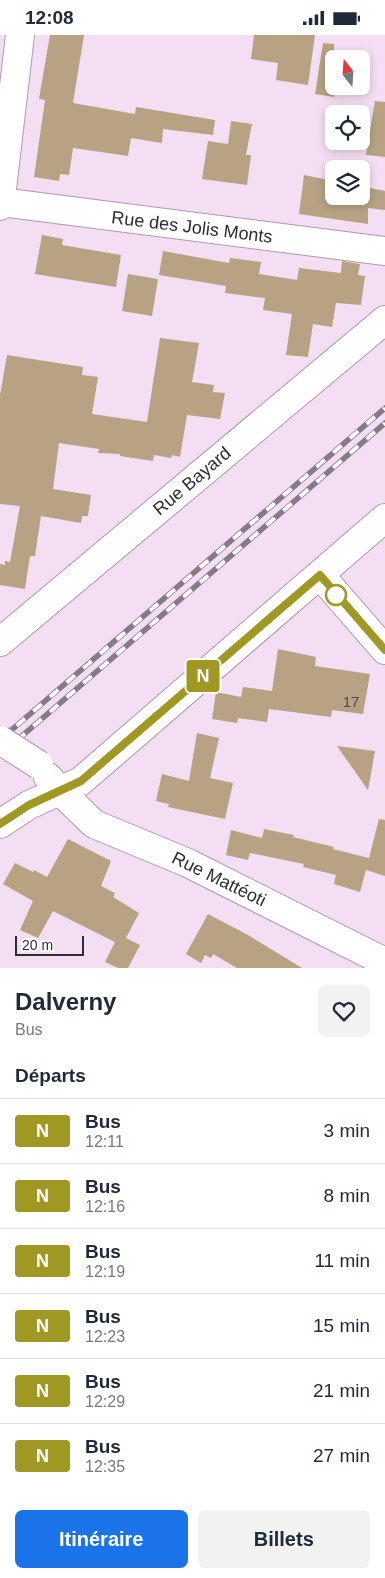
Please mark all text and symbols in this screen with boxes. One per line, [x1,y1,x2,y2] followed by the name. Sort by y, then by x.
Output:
[25,7,74,28] text: 12:08
[325,50,370,95] north arrow
[325,50,370,205] map controls
[325,105,370,150] button: locate
[325,160,370,205] button: layers
[110,207,274,247] street label: Rue des Jolis Monts
[149,443,235,519] street label: Rue Bayard
[325,584,347,606] unlabelled marker
[187,660,219,692] line badge: N
[197,666,210,686] text: N
[343,693,359,710] house number: 17
[169,848,269,910] street label: Rue Mattéoti
[15,933,84,956] scale bar
[22,937,53,953] text: 20 m
[318,985,370,1037] button: heart
[15,988,116,1015] text: Dalverny
[15,1021,43,1038] text: Bus
[15,1065,86,1086] text: Départs
[85,1111,121,1132] text: Bus
[324,1120,370,1141] text: 3 min
[36,1121,49,1141] text: N
[85,1133,124,1150] text: 12:11
[85,1176,121,1197] text: Bus
[324,1185,370,1206] text: 8 min
[36,1186,49,1206] text: N
[85,1198,125,1215] text: 12:16
[85,1241,121,1262] text: Bus
[314,1250,370,1271] text: 11 min
[36,1251,49,1271] text: N
[85,1263,125,1280] text: 12:19
[85,1306,121,1327] text: Bus
[313,1315,370,1336] text: 15 min
[36,1316,49,1336] text: N
[85,1328,125,1345] text: 12:23
[85,1371,121,1392] text: Bus
[313,1380,370,1401] text: 21 min
[36,1381,49,1401] text: N
[85,1393,125,1410] text: 12:29
[85,1436,121,1457] text: Bus
[313,1445,370,1466] text: 27 min
[36,1446,49,1466] text: N
[85,1458,125,1475] text: 12:35
[15,1510,188,1568] button: Itinéraire
[198,1510,370,1568] button: Billets

